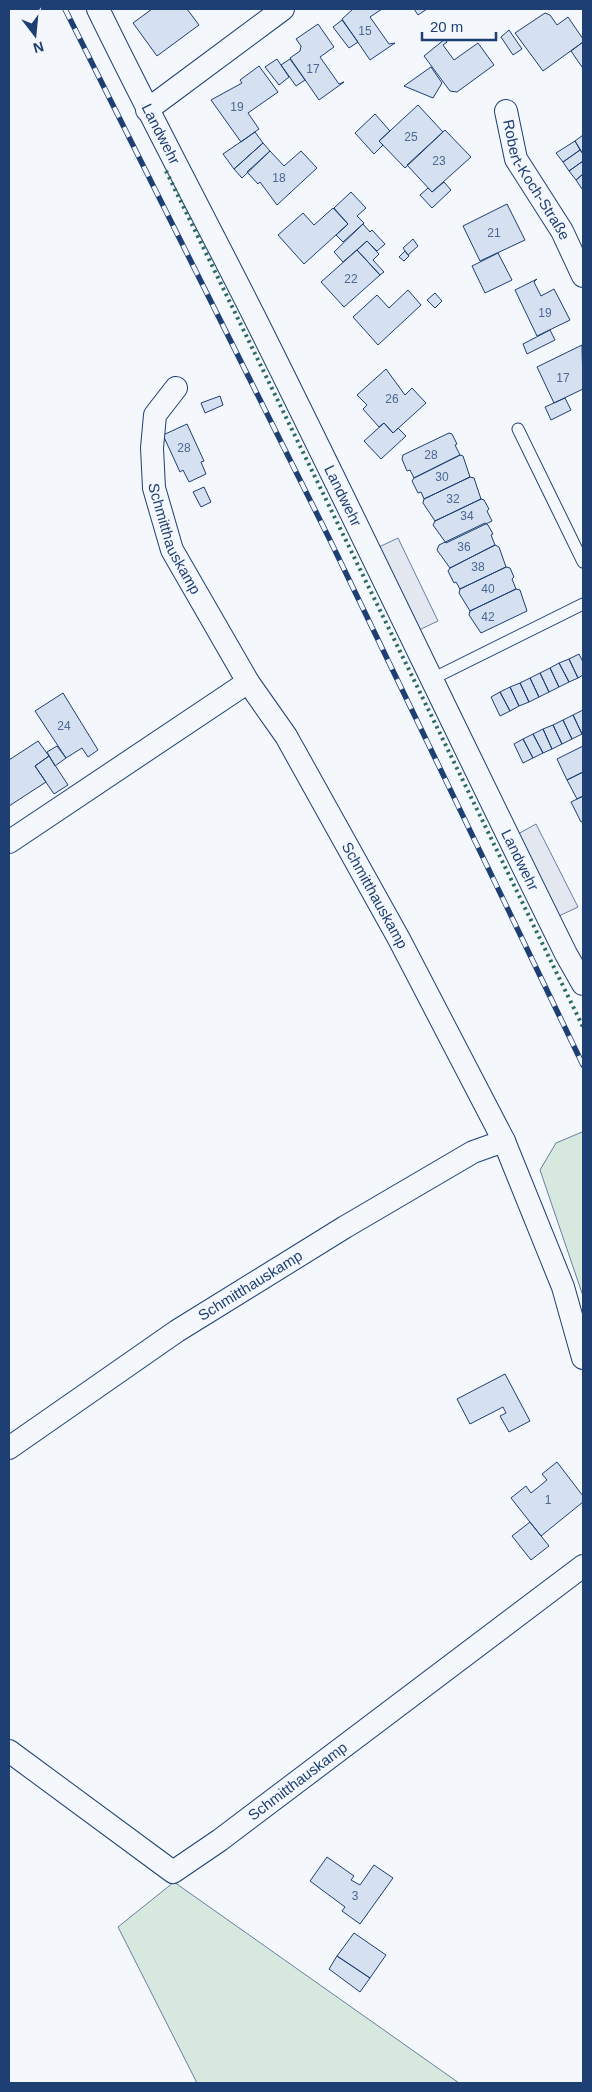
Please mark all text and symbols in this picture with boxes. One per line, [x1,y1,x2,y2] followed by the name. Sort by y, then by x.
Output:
[10,10,60,60] north arrow
[422,10,496,42] scale bar
[430,18,463,35] text: 20 m
[358,24,372,38] house number: 15
[32,38,46,57] text: N
[306,62,320,76] house number: 17
[230,100,244,114] house number: 19
[139,101,184,167] street label: Landwehr
[500,118,574,242] street label: Robert-Koch-Straße
[404,130,418,144] house number: 25
[432,154,446,168] house number: 23
[272,171,286,185] house number: 18
[487,226,501,240] house number: 21
[344,272,358,286] house number: 22
[538,306,552,320] house number: 19
[556,371,570,385] house number: 17
[385,392,399,406] house number: 26
[177,441,191,455] house number: 28
[424,448,438,462] house number: 28
[321,462,365,529] street label: Landwehr
[435,470,449,484] house number: 30
[146,483,205,597] street label: Schmitthauskamp
[446,492,460,506] house number: 32
[460,509,474,523] house number: 34
[457,540,471,554] house number: 36
[471,560,485,574] house number: 38
[481,582,495,596] house number: 40
[481,610,495,624] house number: 42
[57,719,71,733] house number: 24
[498,827,542,893] street label: Landwehr
[339,839,411,951] street label: Schmitthauskamp
[195,1247,305,1324] street label: Schmitthauskamp
[545,1493,552,1507] house number: 1
[245,1738,350,1824] street label: Schmitthauskamp
[352,1889,359,1903] house number: 3

